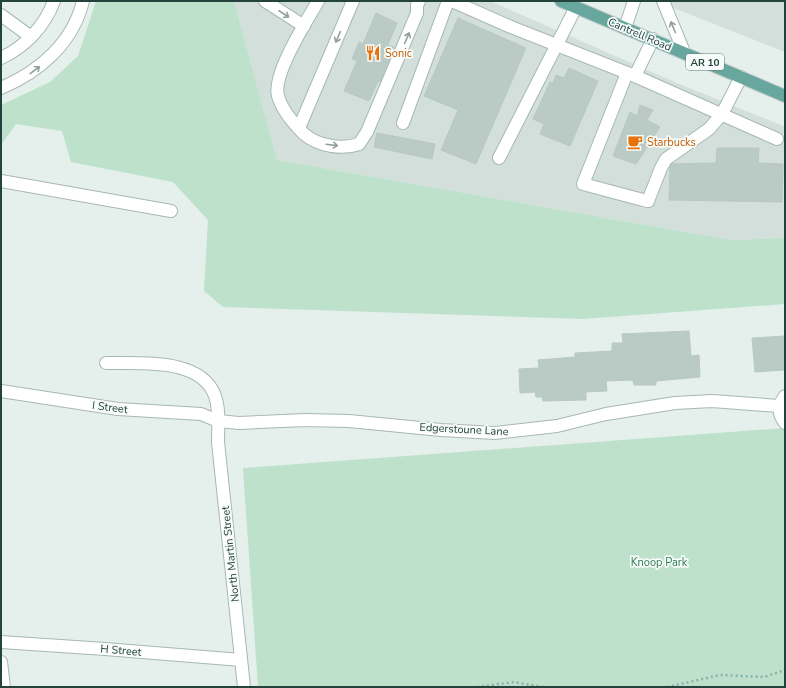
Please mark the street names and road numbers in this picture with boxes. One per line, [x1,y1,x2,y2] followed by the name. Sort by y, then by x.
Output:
[606,14,674,55] street label: Cantrell Road
[686,54,724,70] road number: AR 10
[91,398,129,417] street label: I Street
[419,420,509,439] street label: Edgerstoune Lane
[218,505,243,603] street label: North Martin Street
[100,641,142,660] street label: H Street

